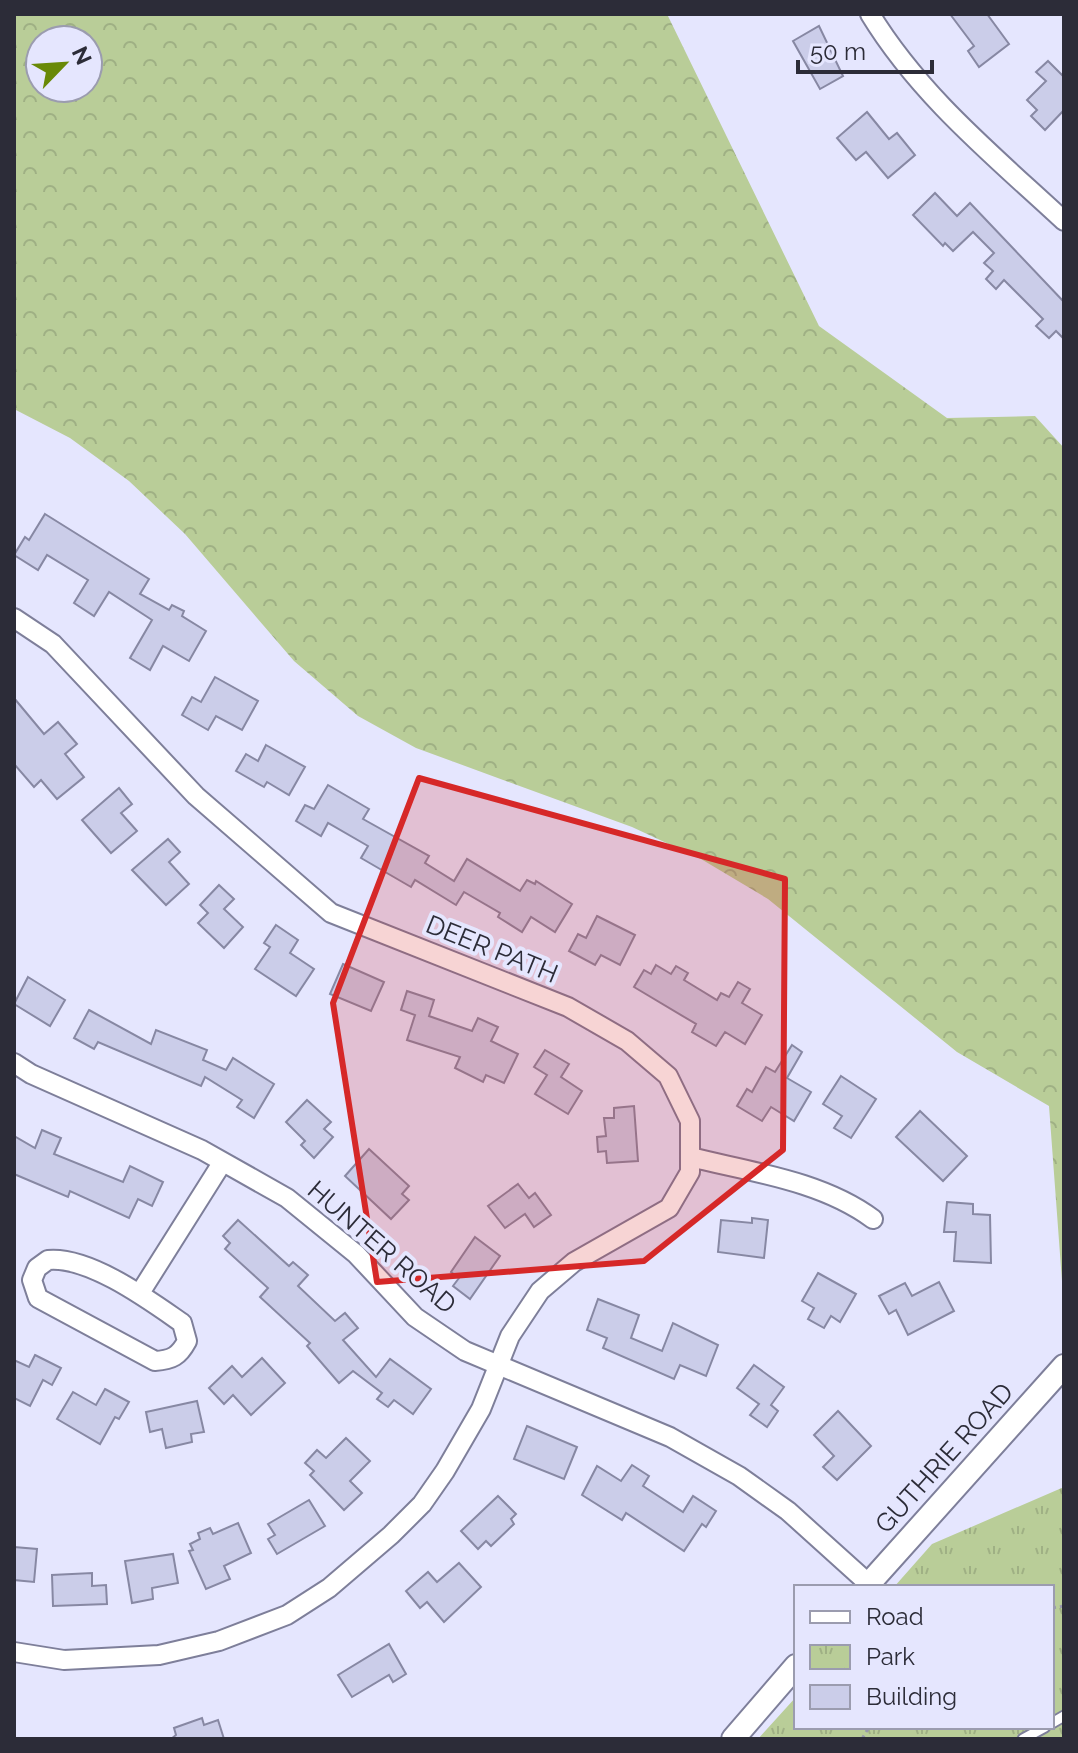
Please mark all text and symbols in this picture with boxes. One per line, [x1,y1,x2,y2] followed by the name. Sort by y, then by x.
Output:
[24,24,104,104] north arrow
[798,24,932,74] scale bar
[810,37,866,66] text: 50 m
[67,42,97,69] text: N
[422,909,562,989] street label: DEER PATH
[302,1175,462,1319] street label: HUNTER ROAD
[869,1377,1019,1539] street label: GUTHRIE ROAD
[794,1585,1054,1729] legend
[866,1602,924,1631] text: Road
[866,1642,915,1671] text: Park
[866,1682,957,1711] text: Building

